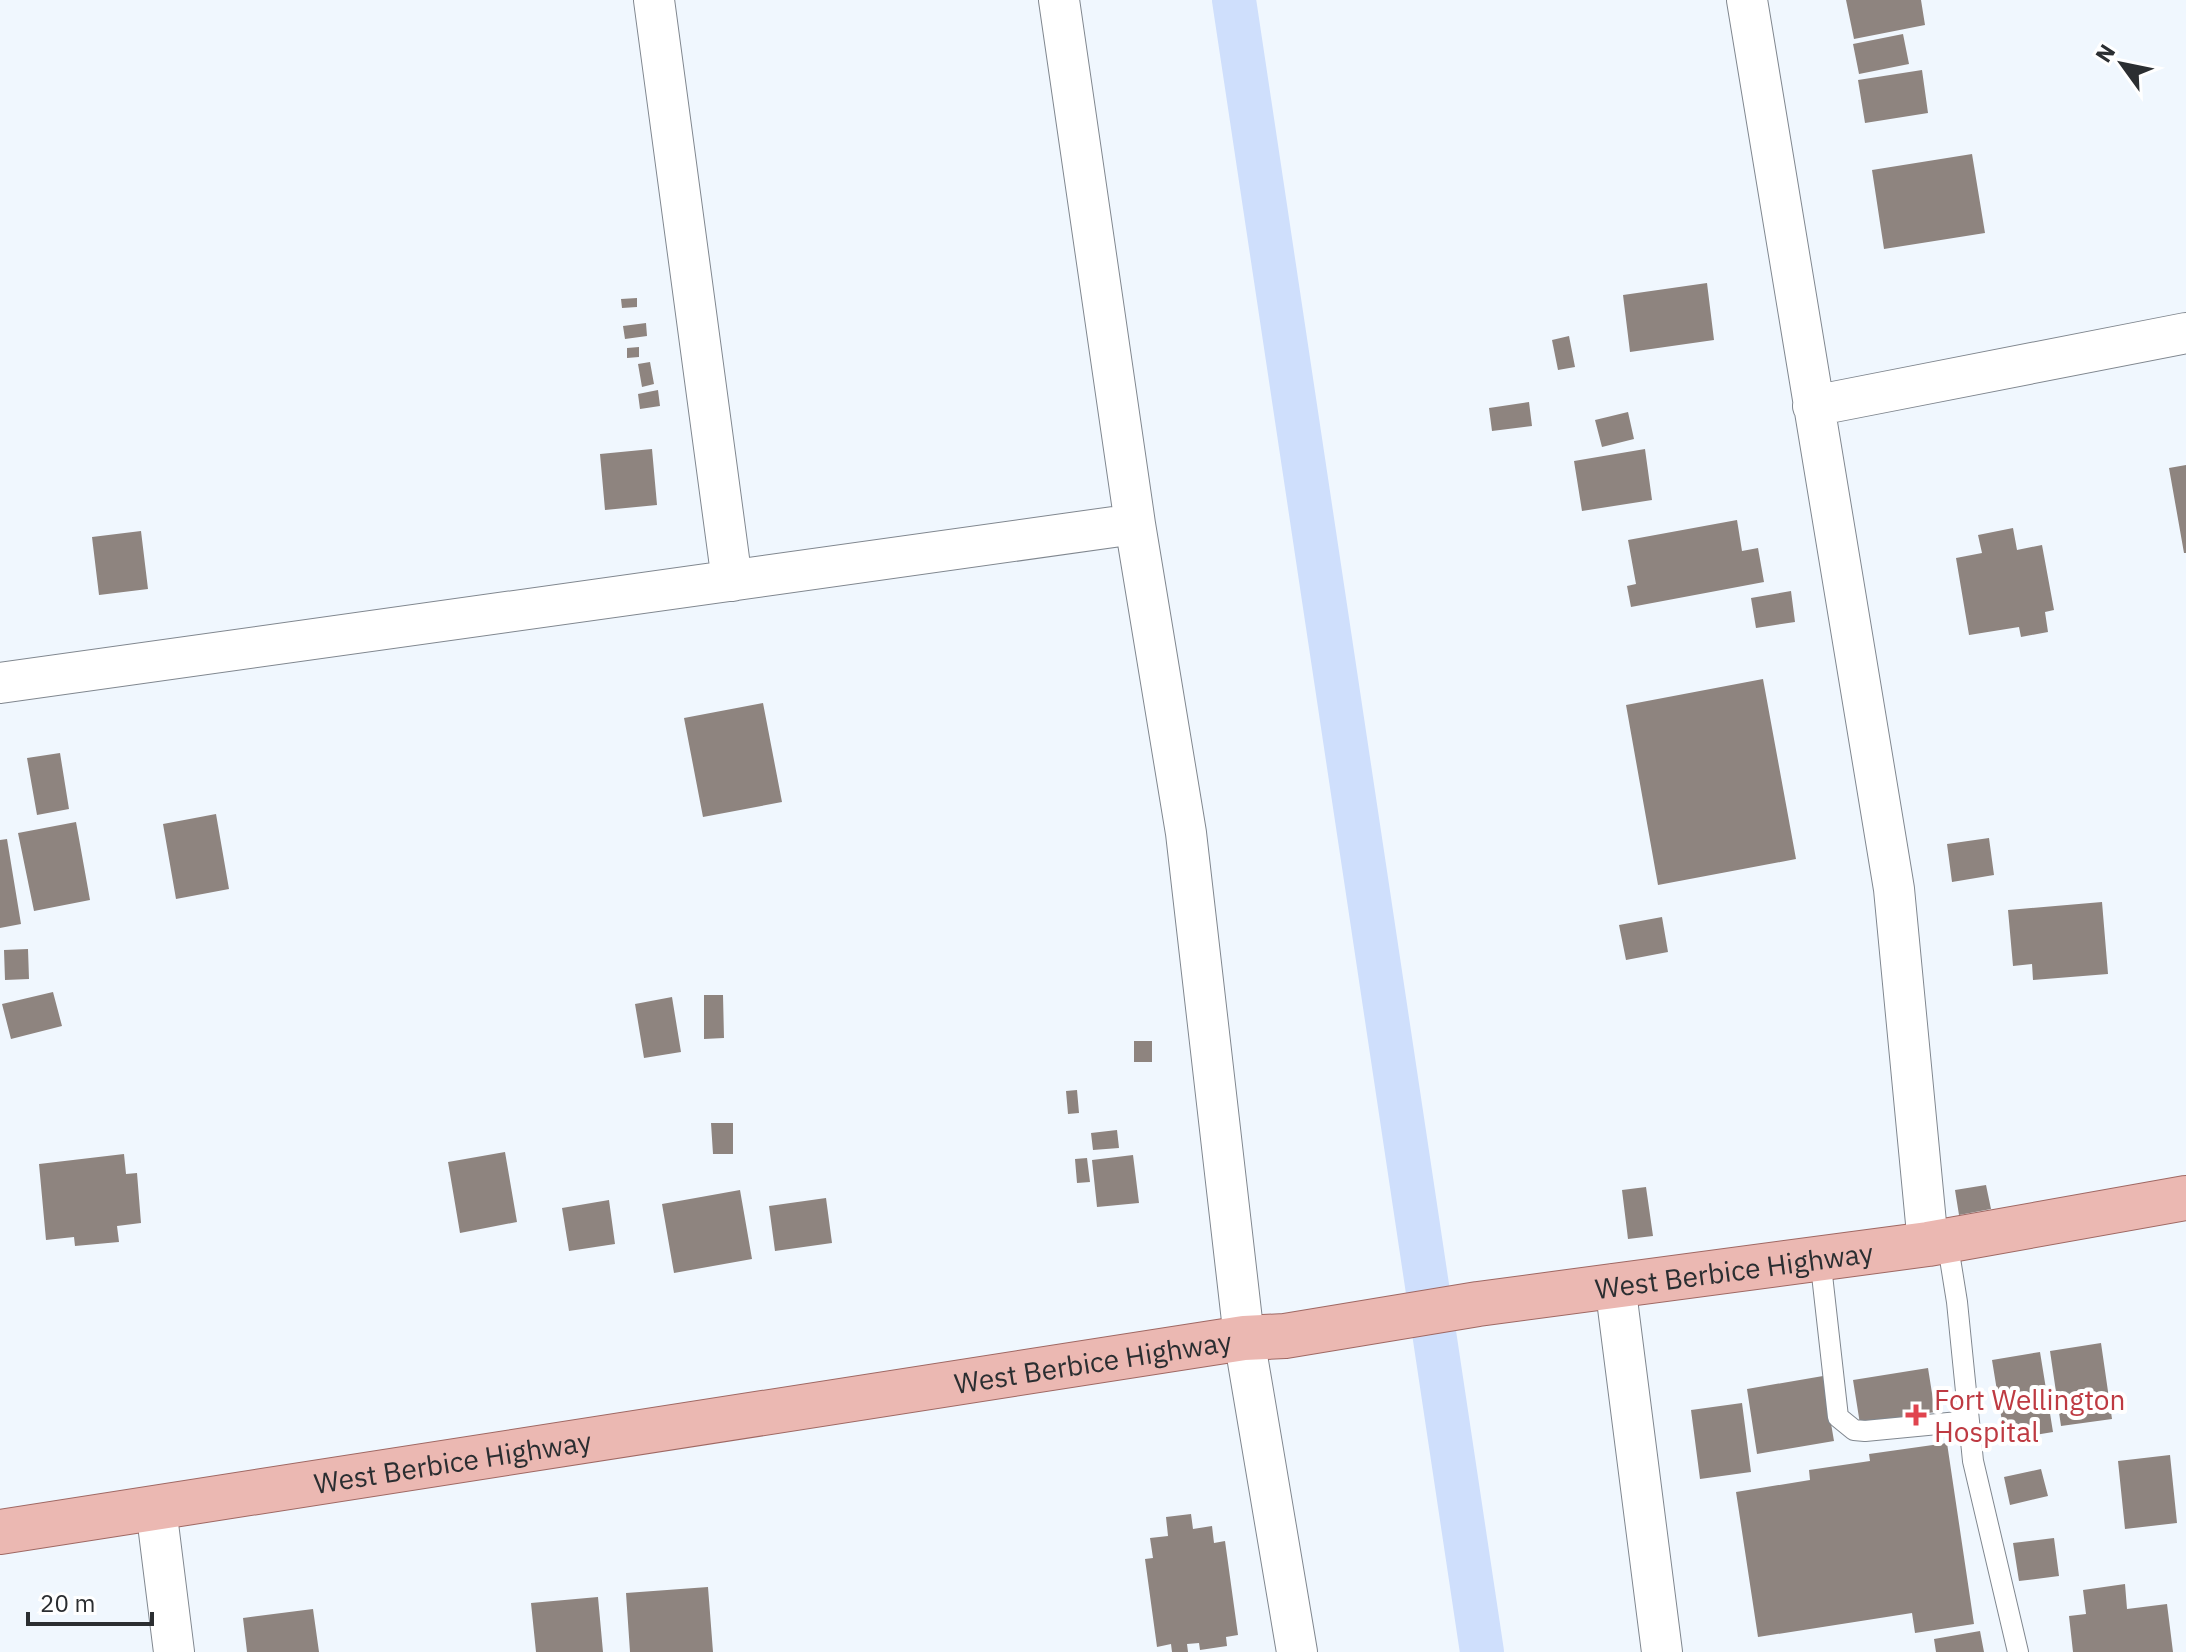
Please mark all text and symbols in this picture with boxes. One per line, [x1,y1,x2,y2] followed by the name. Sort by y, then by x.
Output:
[2082,24,2162,104] north arrow
[2088,38,2121,67] text: N
[1593,1233,1875,1307] street label: West Berbice Highway
[951,1322,1234,1401] street label: West Berbice Highway
[1934,1381,2125,1450] place label: Fort Wellington Hospital
[1905,1404,1927,1426] marker: Fort Wellington Hospital
[311,1422,594,1501] street label: West Berbice Highway
[28,1576,152,1626] scale bar
[40,1587,95,1619] text: 20 m

